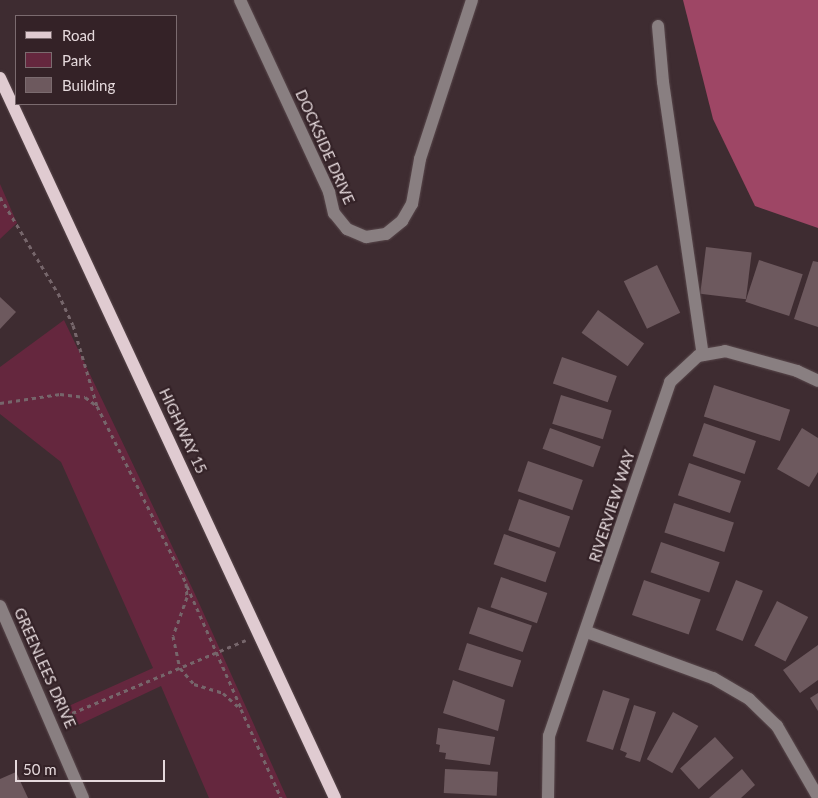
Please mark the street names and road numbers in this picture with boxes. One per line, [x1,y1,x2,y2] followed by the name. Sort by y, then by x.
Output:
[292,87,358,207] street label: DOCKSIDE DRIVE
[155,385,211,477] street label: HIGHWAY 15
[585,447,639,565] street label: RIVERVIEW WAY
[10,605,80,731] street label: GREENLEES DRIVE

